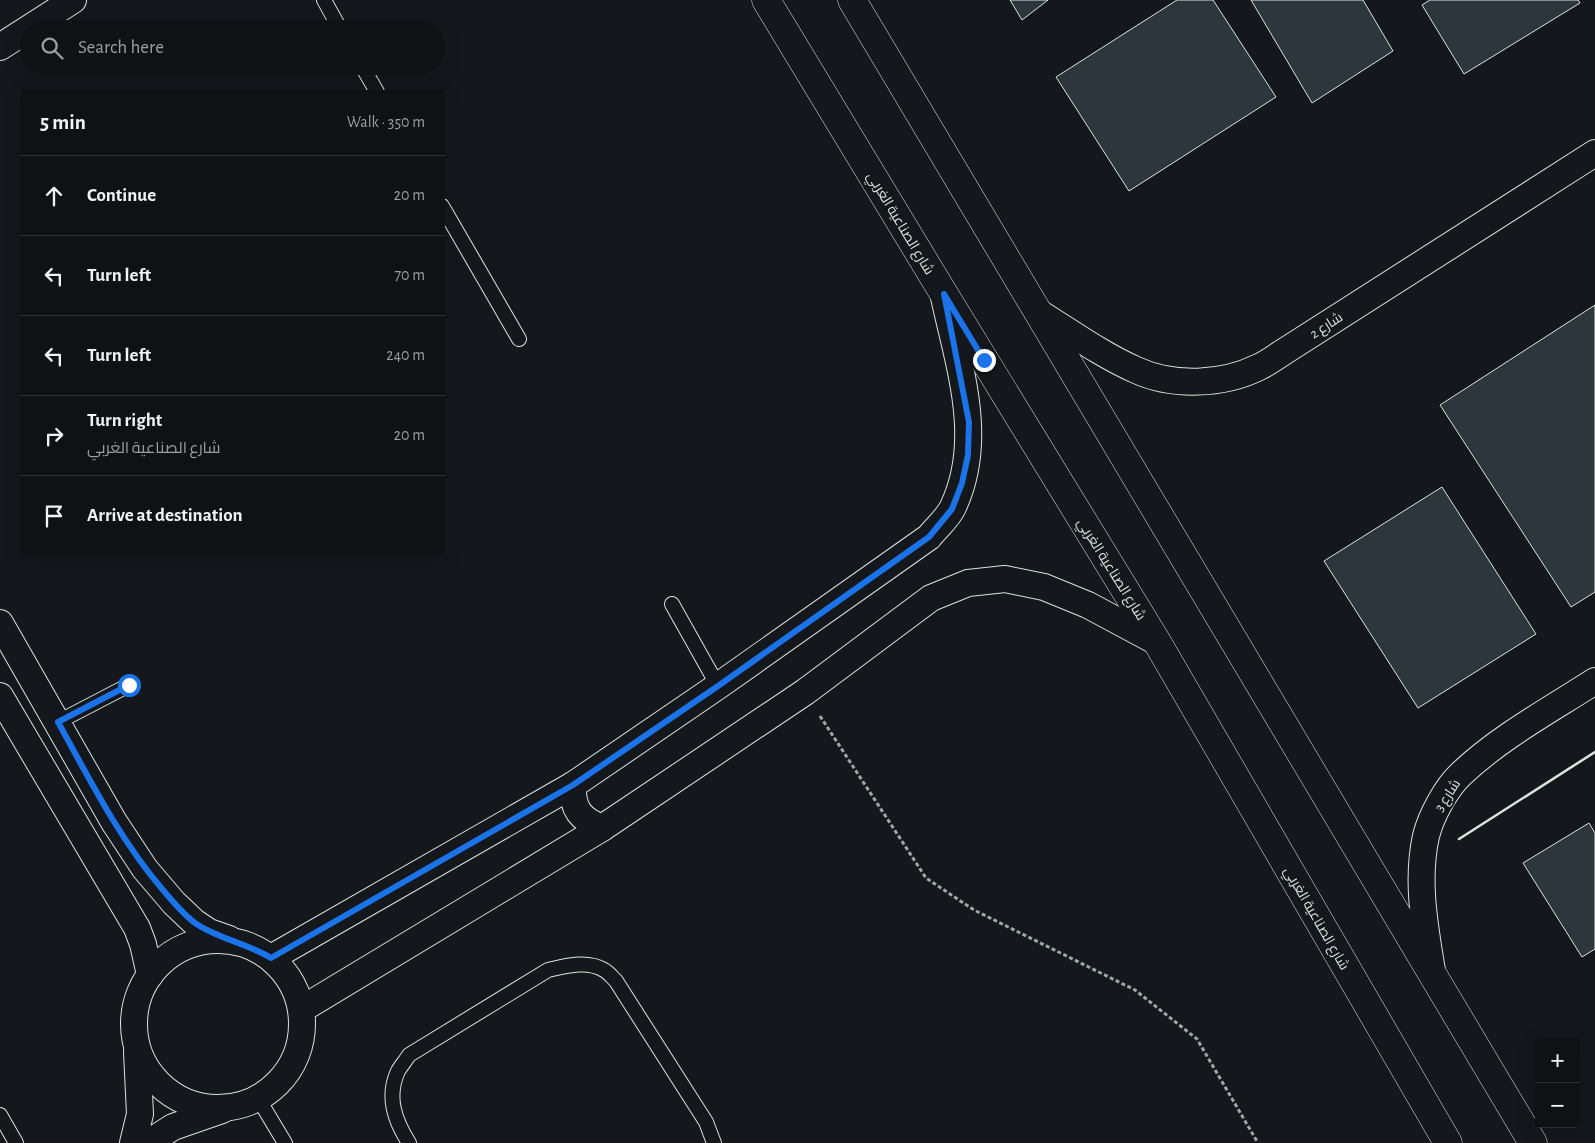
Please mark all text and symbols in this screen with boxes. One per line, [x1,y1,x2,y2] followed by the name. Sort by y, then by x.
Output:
[20,20,445,75] search box
[38,34,66,62] icon: search
[78,38,164,57] text: Search here
[40,112,86,133] text: 5 min
[347,114,425,130] text: Walk · 350 m
[861,170,936,279] street label: شارع الصناعية الغربي
[40,182,68,210] icon: ahead
[87,186,156,205] text: Continue
[394,187,425,203] text: 20 m
[40,262,68,290] icon: left
[87,266,151,285] text: Turn left
[394,267,425,283] text: 70 m
[1308,310,1346,342] street label: شارع 2
[40,342,68,370] icon: left
[87,346,151,365] text: Turn left
[386,347,425,363] text: 240 m
[973,349,996,372] route end
[87,411,162,430] text: Turn right
[40,422,68,450] icon: right
[394,427,425,443] text: 20 m
[87,440,221,456] text: شارع الصناعية الغربي
[40,502,68,530] icon: arrive
[87,506,243,525] text: Arrive at destination
[1071,516,1148,625] street label: شارع الصناعية الغربي
[118,674,141,697] route start
[1432,777,1464,815] street label: شارع 3
[1277,864,1351,975] street label: شارع الصناعية الغربي
[1535,1038,1580,1128] map controls
[1535,1038,1580,1083] button: +
[1535,1083,1580,1128] button: −

